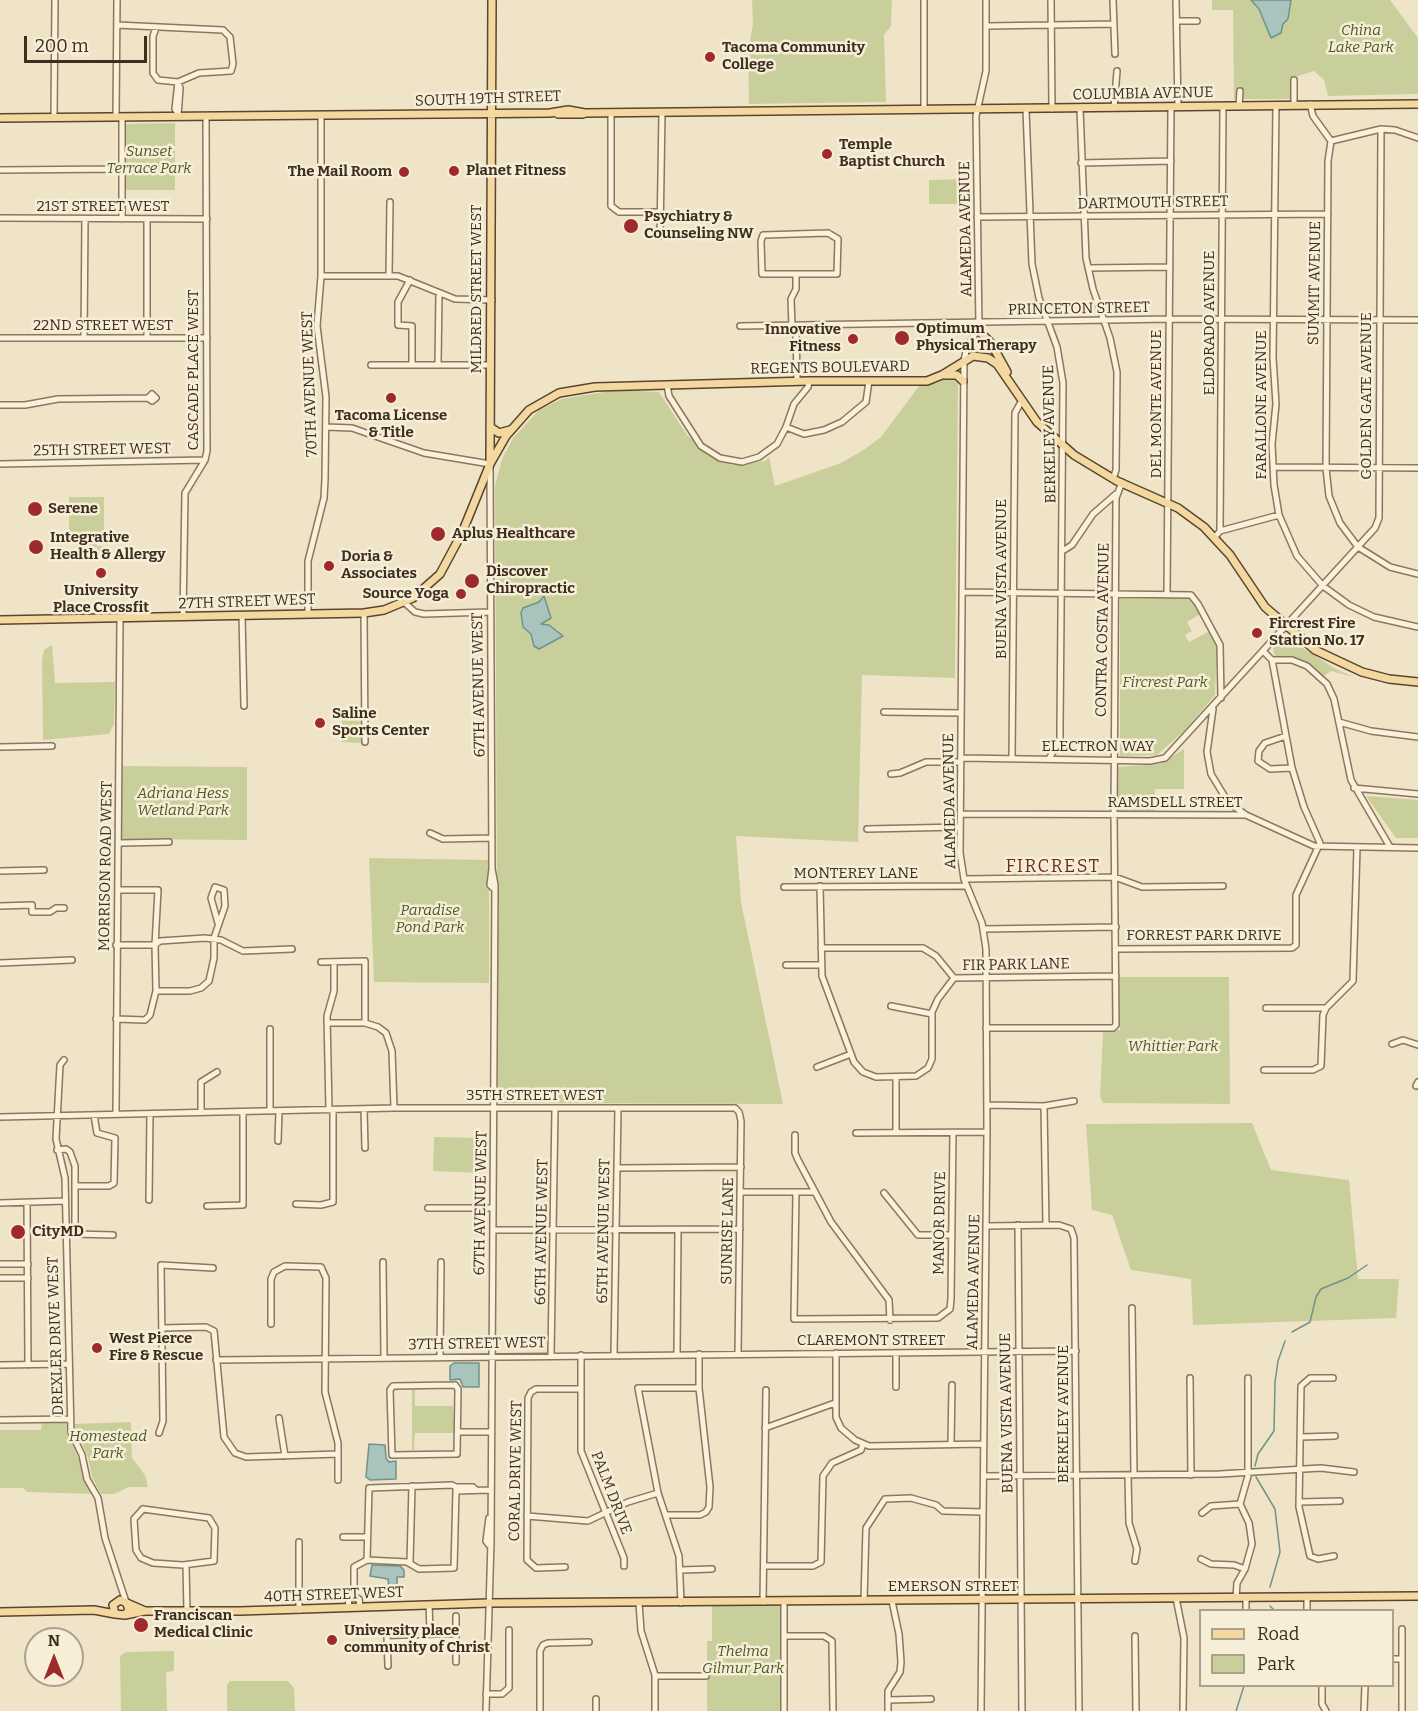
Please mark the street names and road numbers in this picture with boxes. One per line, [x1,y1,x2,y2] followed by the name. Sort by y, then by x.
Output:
[1072,84,1214,104] street label: COLUMBIA AVENUE
[414,87,562,111] street label: SOUTH 19TH STREET
[956,161,976,297] street label: ALAMEDA AVENUE
[1077,193,1229,213] street label: DARTMOUTH STREET
[37,198,169,216] street label: 21ST STREET WEST
[468,205,486,373] street label: MILDRED STREET WEST
[1305,221,1325,345] street label: SUMMIT AVENUE
[1201,250,1219,396] street label: ELDORADO AVENUE
[185,289,203,451] street label: CASCADE PLACE WEST
[1008,299,1150,319] street label: PRINCETON STREET
[298,311,322,457] street label: 70TH AVENUE WEST
[1358,312,1376,480] street label: GOLDEN GATE AVENUE
[33,317,173,335] street label: 22ND STREET WEST
[1148,329,1166,479] street label: DEL MONTE AVENUE
[1253,330,1271,480] street label: FARALLONE AVENUE
[750,358,910,378] street label: REGENTS BOULEVARD
[1040,365,1060,503] street label: BERKELEY AVENUE
[33,440,171,460] street label: 25TH STREET WEST
[993,499,1011,659] street label: BUENA VISTA AVENUE
[1092,543,1114,717] street label: CONTRA COSTA AVENUE
[178,591,316,613] street label: 27TH STREET WEST
[469,612,489,758] street label: 67TH AVENUE WEST
[940,733,960,869] street label: ALAMEDA AVENUE
[1042,738,1154,756] street label: ELECTRON WAY
[96,781,116,951] street label: MORRISON ROAD WEST
[1107,794,1243,812] street label: RAMSDELL STREET
[794,865,918,883] street label: MONTEREY LANE
[1126,927,1282,945] street label: FORREST PARK DRIVE
[962,955,1070,975] street label: FIR PARK LANE
[466,1087,604,1105] street label: 35TH STREET WEST
[471,1130,491,1276] street label: 67TH AVENUE WEST
[594,1158,614,1304] street label: 65TH AVENUE WEST
[532,1159,552,1305] street label: 66TH AVENUE WEST
[930,1171,950,1275] street label: MANOR DRIVE
[718,1177,738,1285] street label: SUNRISE LANE
[964,1214,984,1350] street label: ALAMEDA AVENUE
[44,1256,68,1416] street label: DREXLER DRIVE WEST
[797,1332,945,1350] street label: CLAREMONT STREET
[997,1333,1017,1493] street label: BUENA VISTA AVENUE
[408,1334,546,1354] street label: 37TH STREET WEST
[1055,1345,1073,1483] street label: BERKELEY AVENUE
[506,1400,526,1542] street label: CORAL DRIVE WEST
[587,1449,635,1537] street label: PALM DRIVE
[888,1578,1018,1596] street label: EMERSON STREET
[264,1584,404,1606] street label: 40TH STREET WEST

